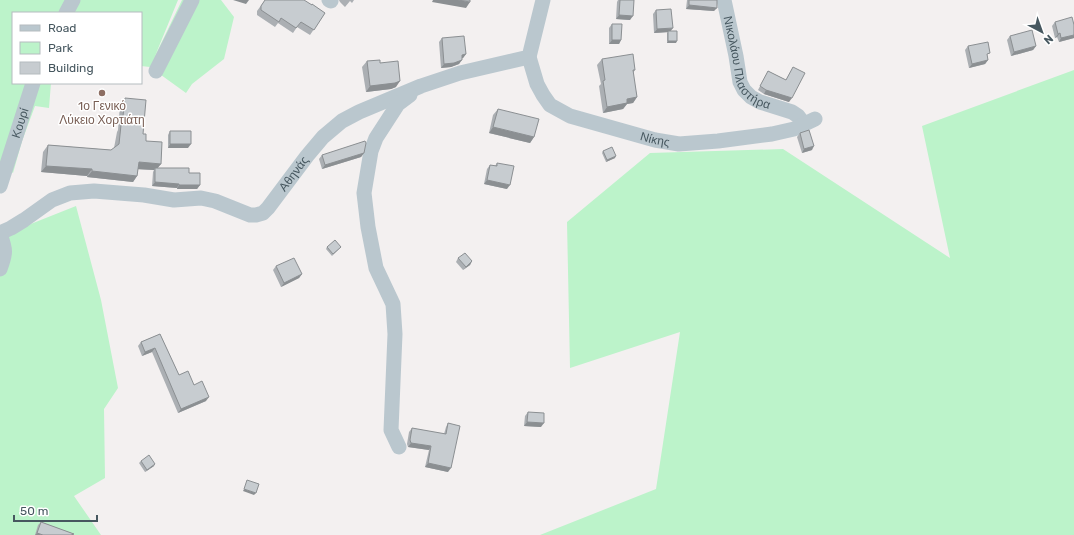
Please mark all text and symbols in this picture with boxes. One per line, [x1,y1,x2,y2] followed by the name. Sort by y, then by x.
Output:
[12,12,142,84] legend
[1022,12,1062,52] north arrow
[721,15,772,112] street label: Νικολάου Πλαστήρα
[48,21,76,35] text: Road
[1041,32,1055,47] text: N
[48,41,74,55] text: Park
[48,61,94,75] text: Building
[97,88,107,98] marker: 1ο Γενικό Λύκειο Χορτιάτη
[59,99,145,127] place label: 1ο Γενικό Λύκειο Χορτιάτη
[9,106,32,140] street label: Κουρί
[639,129,671,149] street label: Νίκης
[276,153,311,194] street label: Αθηνάς
[14,497,97,523] scale bar
[20,504,48,518] text: 50 m

